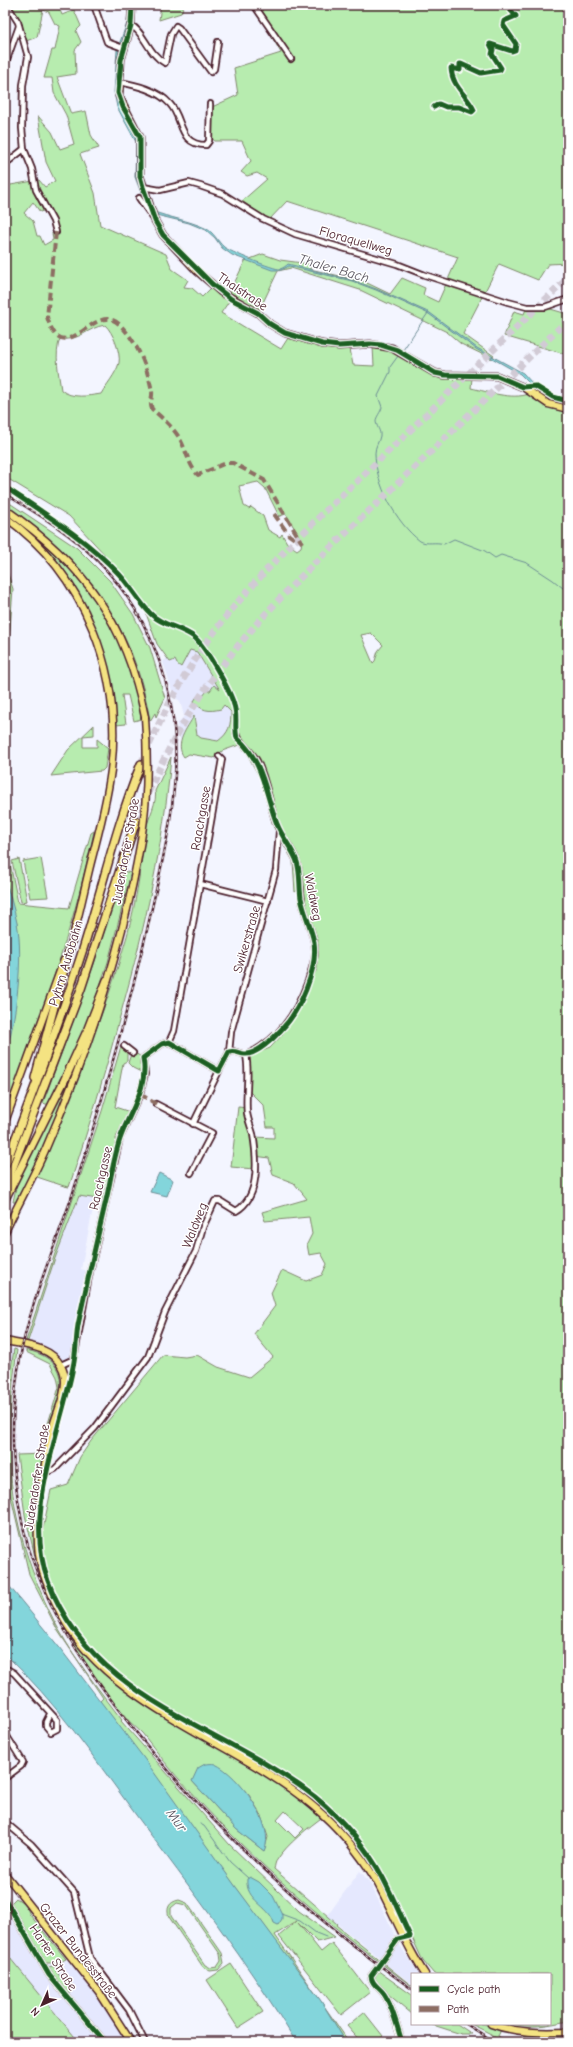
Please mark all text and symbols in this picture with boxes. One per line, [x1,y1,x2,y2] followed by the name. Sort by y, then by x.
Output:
[318,223,394,258] street label: Floraquellweg
[297,250,371,287] water label: Thaler Bach
[215,269,271,314] street label: Thalstraße
[187,784,214,851] street label: Raachgasse
[109,796,142,905] street label: Judendorfer Straße
[302,872,325,922] street label: Waldweg
[230,903,263,975] street label: Swikerstraße
[45,918,86,1008] street label: Pyhrn Autobahn
[86,1144,115,1212] street label: Raachgasse
[179,1200,210,1250] street label: Waldweg
[21,1422,52,1531] street label: Judendorfer Straße
[162,1805,192,1836] water label: Mur
[37,1900,121,2001] street label: Grazer Bundesstraße
[26,1921,81,1994] street label: Harter Straße
[411,1973,551,2025] legend
[447,1982,500,1996] text: Cycle path
[22,1985,62,2025] north arrow
[447,2002,469,2016] text: Path
[28,2005,42,2019] text: N

